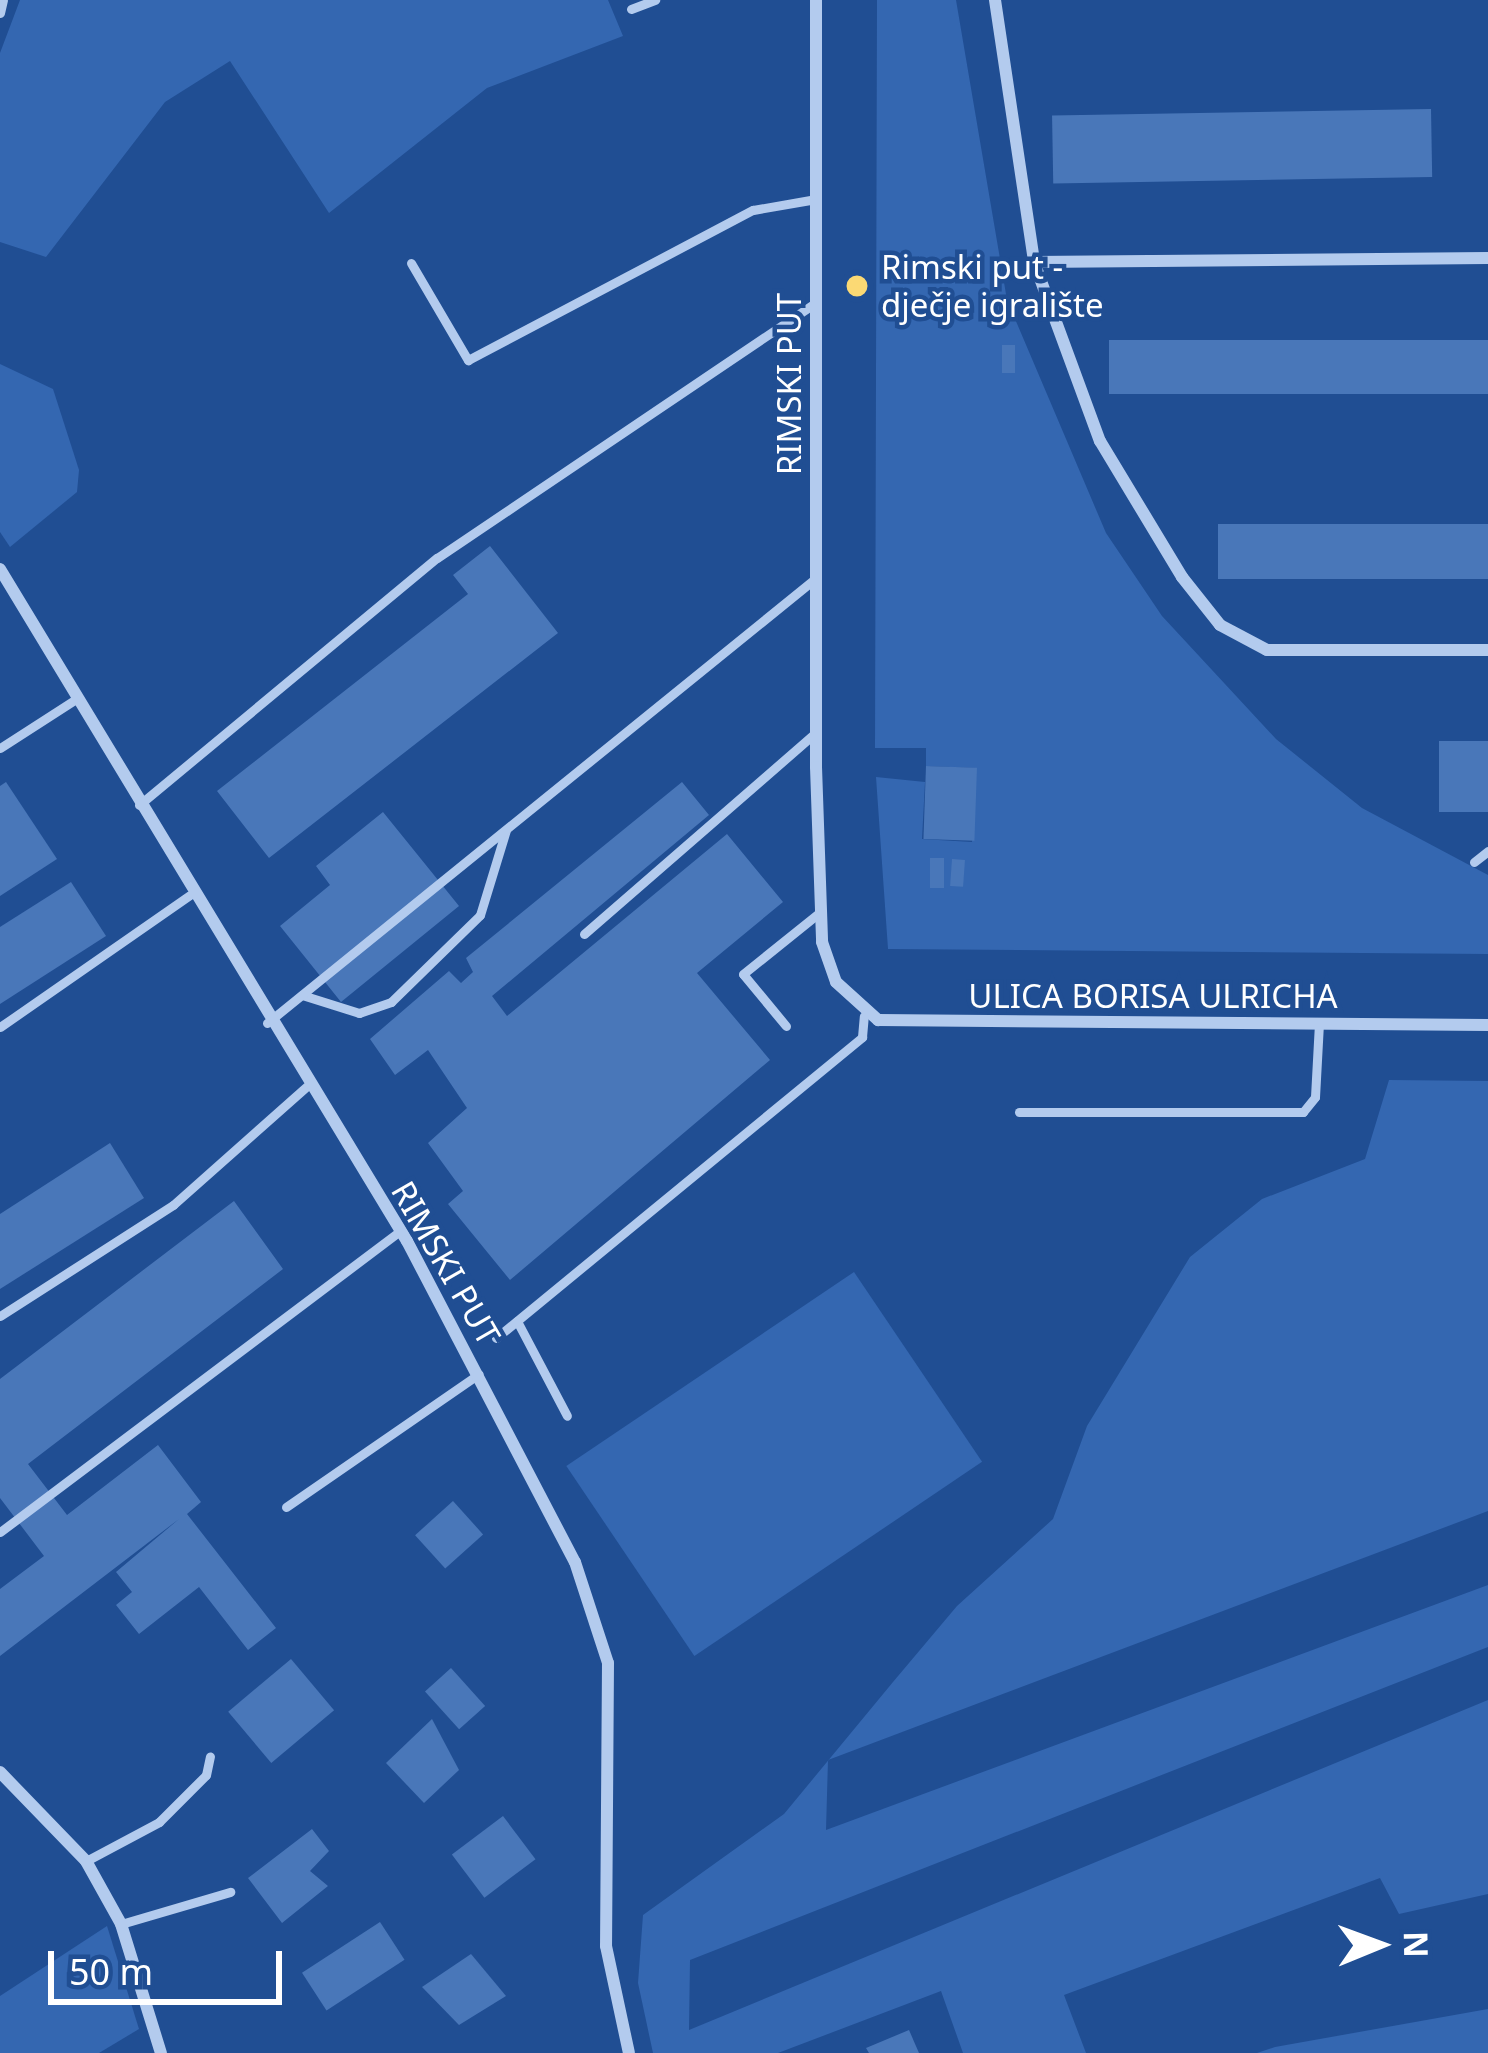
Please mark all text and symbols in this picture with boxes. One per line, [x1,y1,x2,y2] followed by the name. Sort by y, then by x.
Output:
[881,247,1104,325] place label: Rimski put - dječje igralište
[844,273,870,299] marker: Rimski put - dječje igralište
[769,293,809,475] street label: RIMSKI PUT
[968,976,1338,1016] street label: ULICA BORISA ULRICHA
[383,1174,509,1352] street label: RIMSKI PUT
[1320,1885,1440,2005] north arrow
[54,1927,288,2001] scale bar
[1394,1931,1439,1958] text: N
[69,1947,153,1996] text: 50 m

